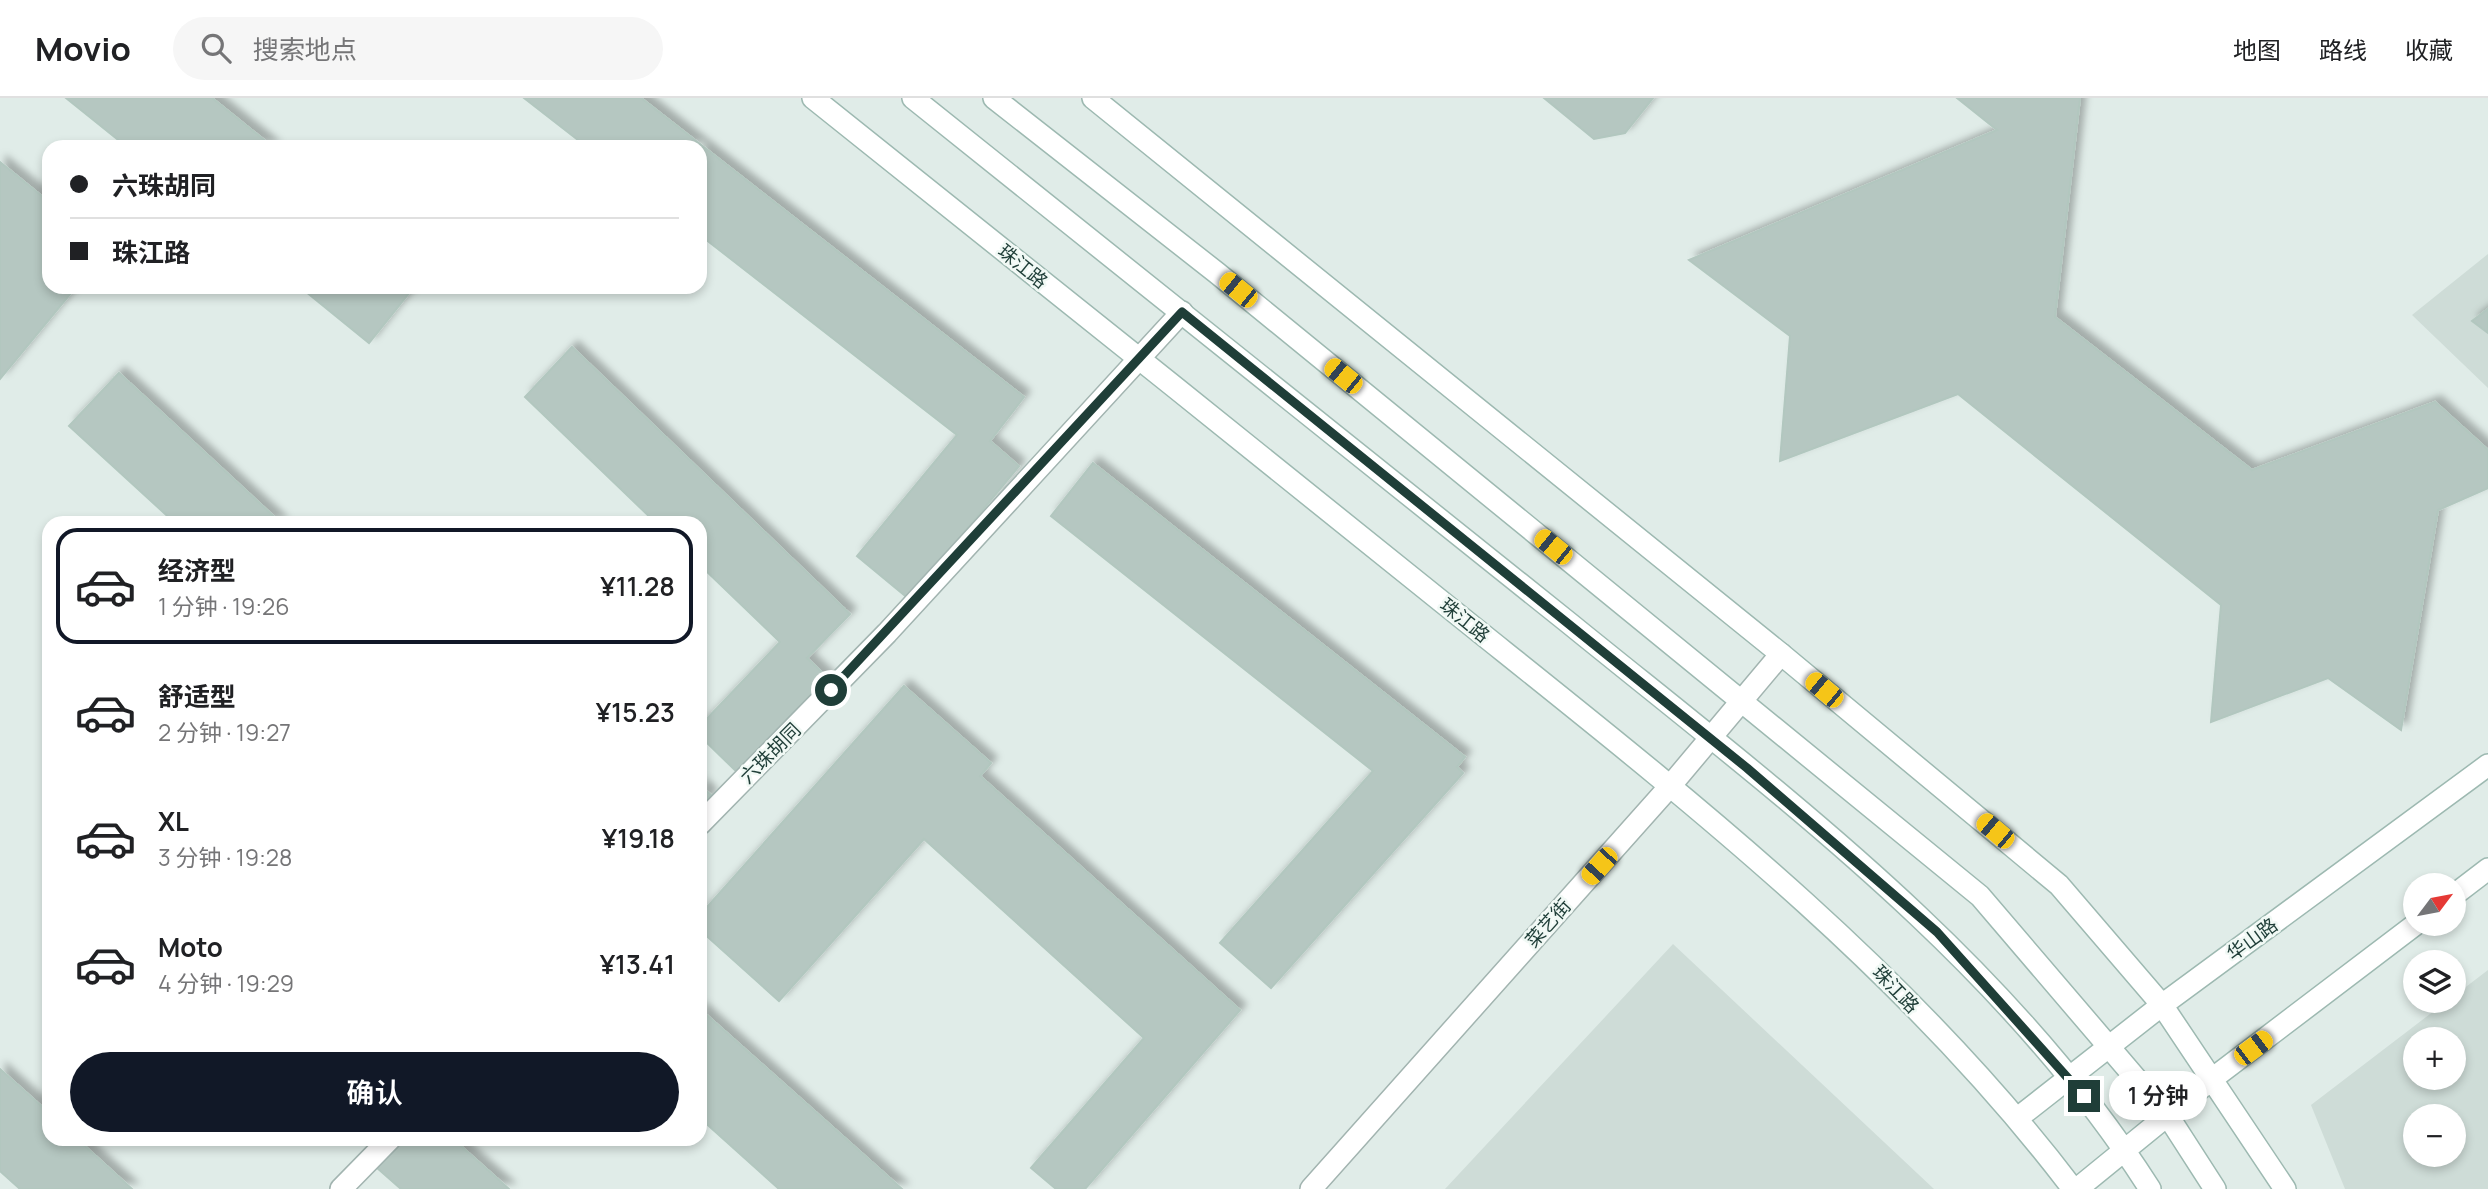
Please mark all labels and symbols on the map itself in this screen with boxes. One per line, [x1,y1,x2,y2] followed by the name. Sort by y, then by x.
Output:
[993,238,1053,294] street label: 珠江路
[1216,269,1261,311] car
[1321,355,1366,397] car
[1531,526,1576,568] car
[1435,592,1495,648] street label: 珠江路
[1802,668,1847,712] car
[815,674,847,706] route start
[734,717,806,789] street label: 六珠胡同
[1973,809,2018,853] car
[1578,843,1621,889] car
[2403,873,2466,936] north arrow
[1519,893,1577,953] street label: 菜艺街
[2221,912,2283,966] street label: 华山路
[1867,959,1925,1019] street label: 珠江路
[2230,1027,2277,1069] car
[2108,1072,2206,1121] callout: 1 分钟
[2068,1080,2100,1112] route end

